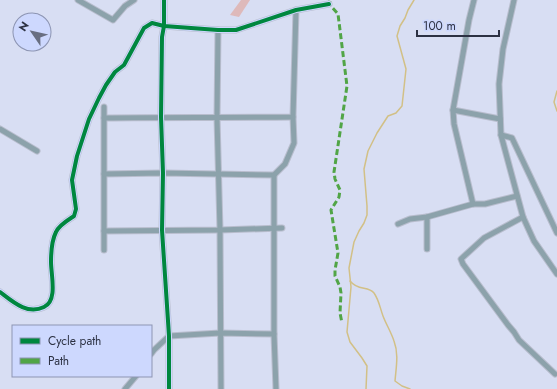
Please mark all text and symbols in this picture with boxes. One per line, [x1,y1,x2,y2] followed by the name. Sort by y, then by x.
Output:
[12,12,52,52] north arrow
[417,12,499,38] scale bar
[423,17,456,35] text: 100 m
[15,18,33,35] text: N
[12,325,152,377] legend
[48,332,101,350] text: Cycle path
[48,352,69,370] text: Path

